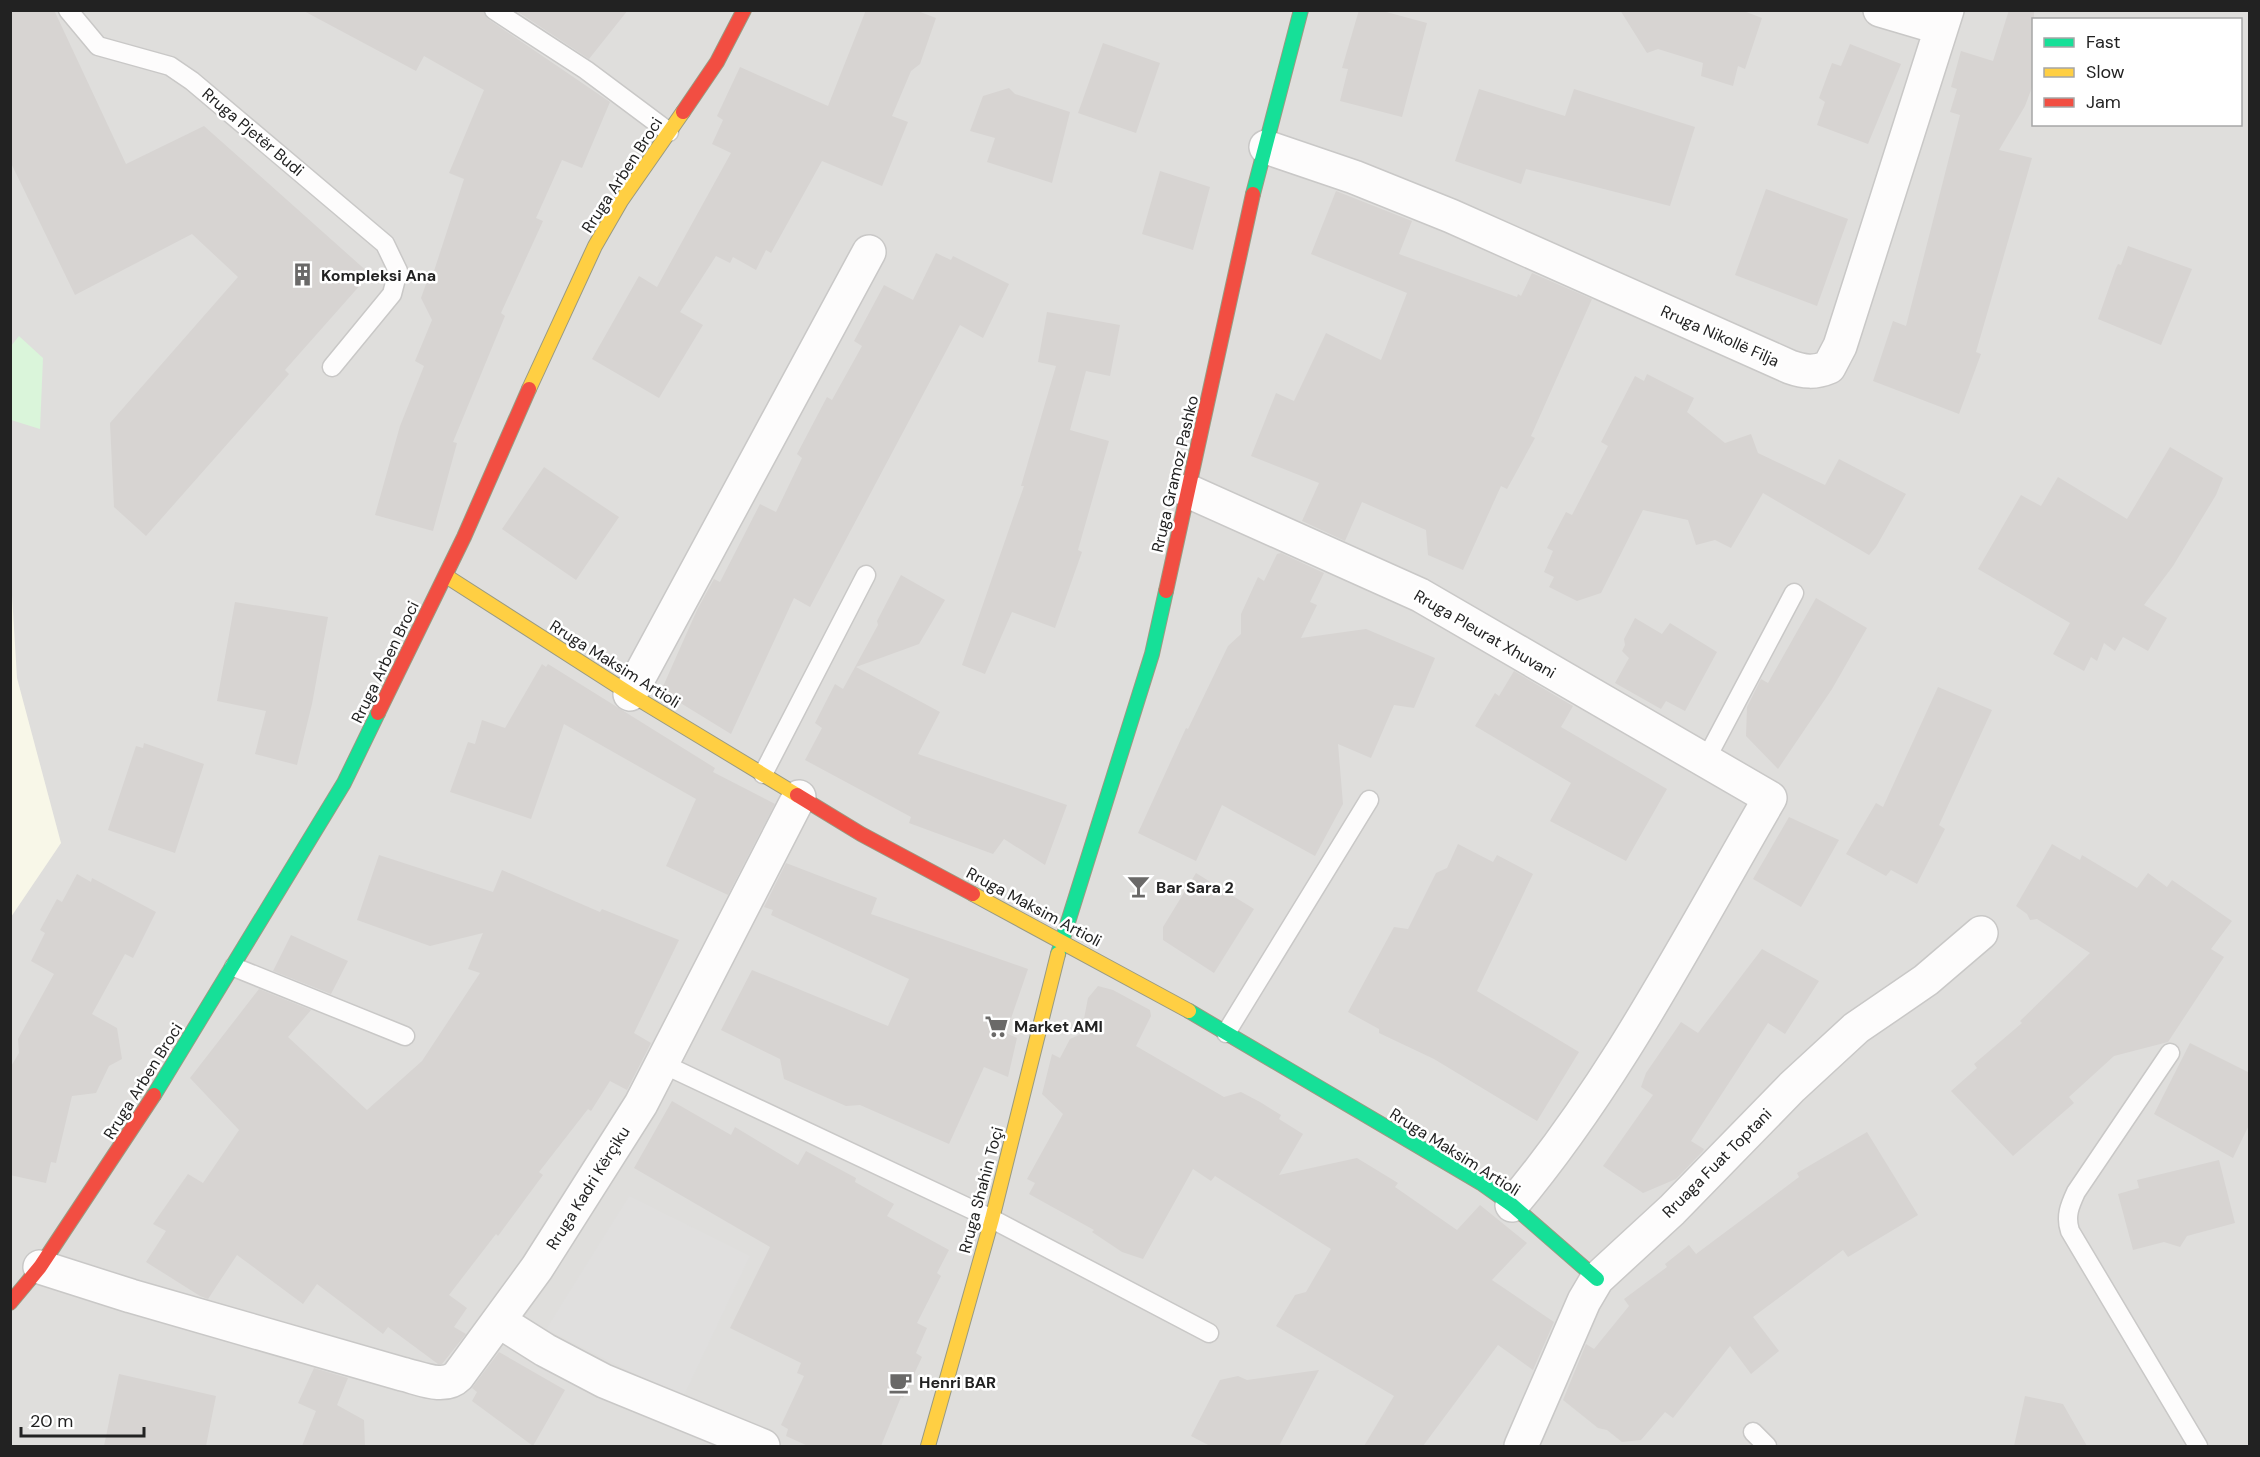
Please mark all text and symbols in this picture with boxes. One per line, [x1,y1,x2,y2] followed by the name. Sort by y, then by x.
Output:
[2032,18,2242,126] legend
[2086,30,2121,54] text: Fast
[2086,60,2125,84] text: Slow
[198,83,308,181] street label: Rruga Pjetër Budi
[2086,90,2121,114] text: Jam
[577,113,667,237] street label: Rruga Arben Broci
[290,262,316,288] building icon: Kompleksi Ana
[321,265,436,286] place label: Kompleksi Ana
[1658,300,1782,372] street label: Rruga Nikollë Filja
[1147,393,1203,555] street label: Rruga Gramoz Pashko
[1410,585,1560,683] street label: Rruga Pleurat Xhuvani
[346,597,424,727] street label: Rruga Arben Broci
[546,615,684,713] street label: Rruga Maksim Artioli
[963,862,1105,952] street label: Rruga Maksim Artioli
[1125,874,1151,900] bar icon: Bar Sara 2
[1156,877,1234,898] place label: Bar Sara 2
[983,1013,1009,1039] supermarket icon: Market AMI
[1014,1016,1103,1037] place label: Market AMI
[99,1019,187,1143] street label: Rruga Arben Broci
[1386,1103,1524,1201] street label: Rruga Maksim Artioli
[1658,1104,1776,1222] street label: Rruaga Fuat Toptani
[541,1122,635,1254] street label: Rruga Kadri Kërçiku
[954,1124,1008,1256] street label: Rruga Shahin Toçi
[888,1369,914,1395] cafe icon: Henri BAR
[919,1372,996,1393] place label: Henri BAR
[21,1400,144,1438] scale bar
[30,1409,73,1433] text: 20 m

